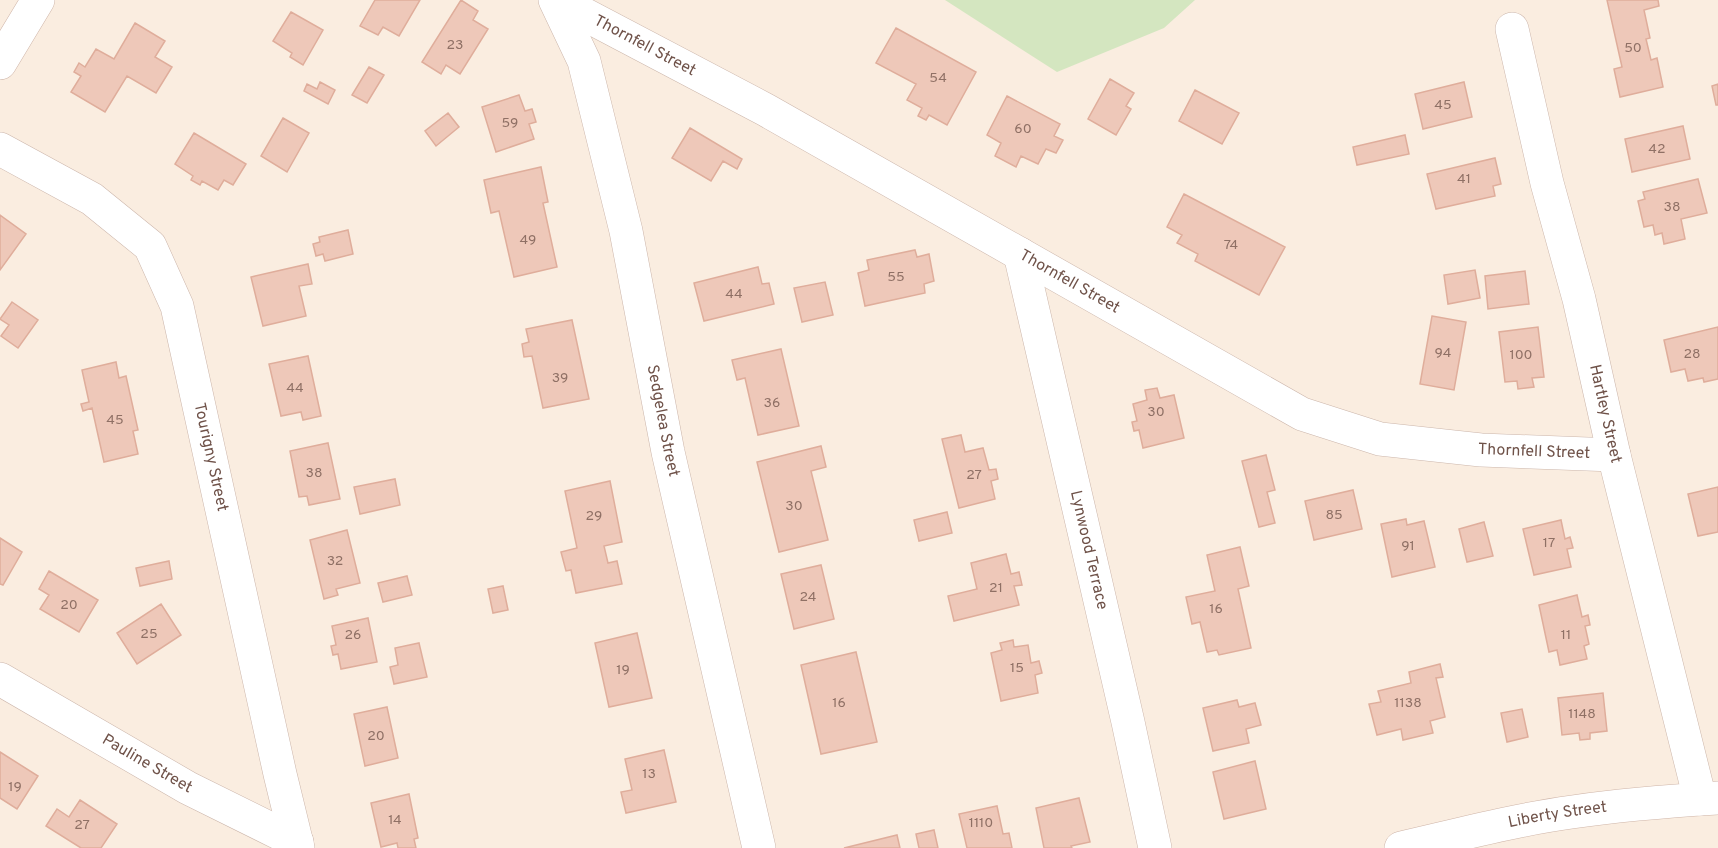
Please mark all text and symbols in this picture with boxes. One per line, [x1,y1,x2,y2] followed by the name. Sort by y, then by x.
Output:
[590,11,699,81] street label: Thornfell Street
[447,37,464,54] house number: 23
[1624,40,1642,57] house number: 50
[929,70,947,87] house number: 54
[1434,97,1452,114] house number: 45
[502,115,518,132] house number: 59
[1014,121,1032,138] house number: 60
[1648,141,1666,158] house number: 42
[1457,171,1471,188] house number: 41
[1664,199,1680,216] house number: 38
[520,232,536,249] house number: 49
[1224,237,1238,254] house number: 74
[1016,246,1123,319] street label: Thornfell Street
[887,269,905,286] house number: 55
[725,286,743,303] house number: 44
[1434,345,1452,362] house number: 94
[1683,346,1701,363] house number: 28
[1509,347,1533,364] house number: 100
[642,363,683,479] street label: Sedgelea Street
[1584,363,1626,465] street label: Hartley Street
[552,370,568,387] house number: 39
[286,380,304,397] house number: 44
[764,395,780,412] house number: 36
[189,401,232,513] street label: Tourigny Street
[1147,404,1165,421] house number: 30
[106,412,124,429] house number: 45
[1478,440,1591,464] street label: Thornfell Street
[306,465,322,482] house number: 38
[966,467,982,484] house number: 27
[1065,489,1112,612] street label: Lynwood Terrace
[785,498,803,515] house number: 30
[1325,507,1343,524] house number: 85
[586,508,602,525] house number: 29
[1543,535,1555,552] house number: 17
[1401,538,1415,555] house number: 91
[327,553,343,570] house number: 32
[989,580,1003,597] house number: 21
[799,589,817,606] house number: 24
[60,597,78,614] house number: 20
[1209,601,1223,618] house number: 16
[140,626,158,643] house number: 25
[345,627,361,644] house number: 26
[1561,627,1571,644] house number: 11
[1010,660,1024,677] house number: 15
[616,662,630,679] house number: 19
[832,695,846,712] house number: 16
[1394,695,1422,712] house number: 1138
[1568,706,1596,723] house number: 1148
[367,728,385,745] house number: 20
[98,730,195,798] street label: Pauline Street
[642,766,656,783] house number: 13
[8,779,22,796] house number: 19
[1506,798,1608,833] street label: Liberty Street
[388,812,402,829] house number: 14
[969,815,993,832] house number: 1110
[74,817,90,834] house number: 27

